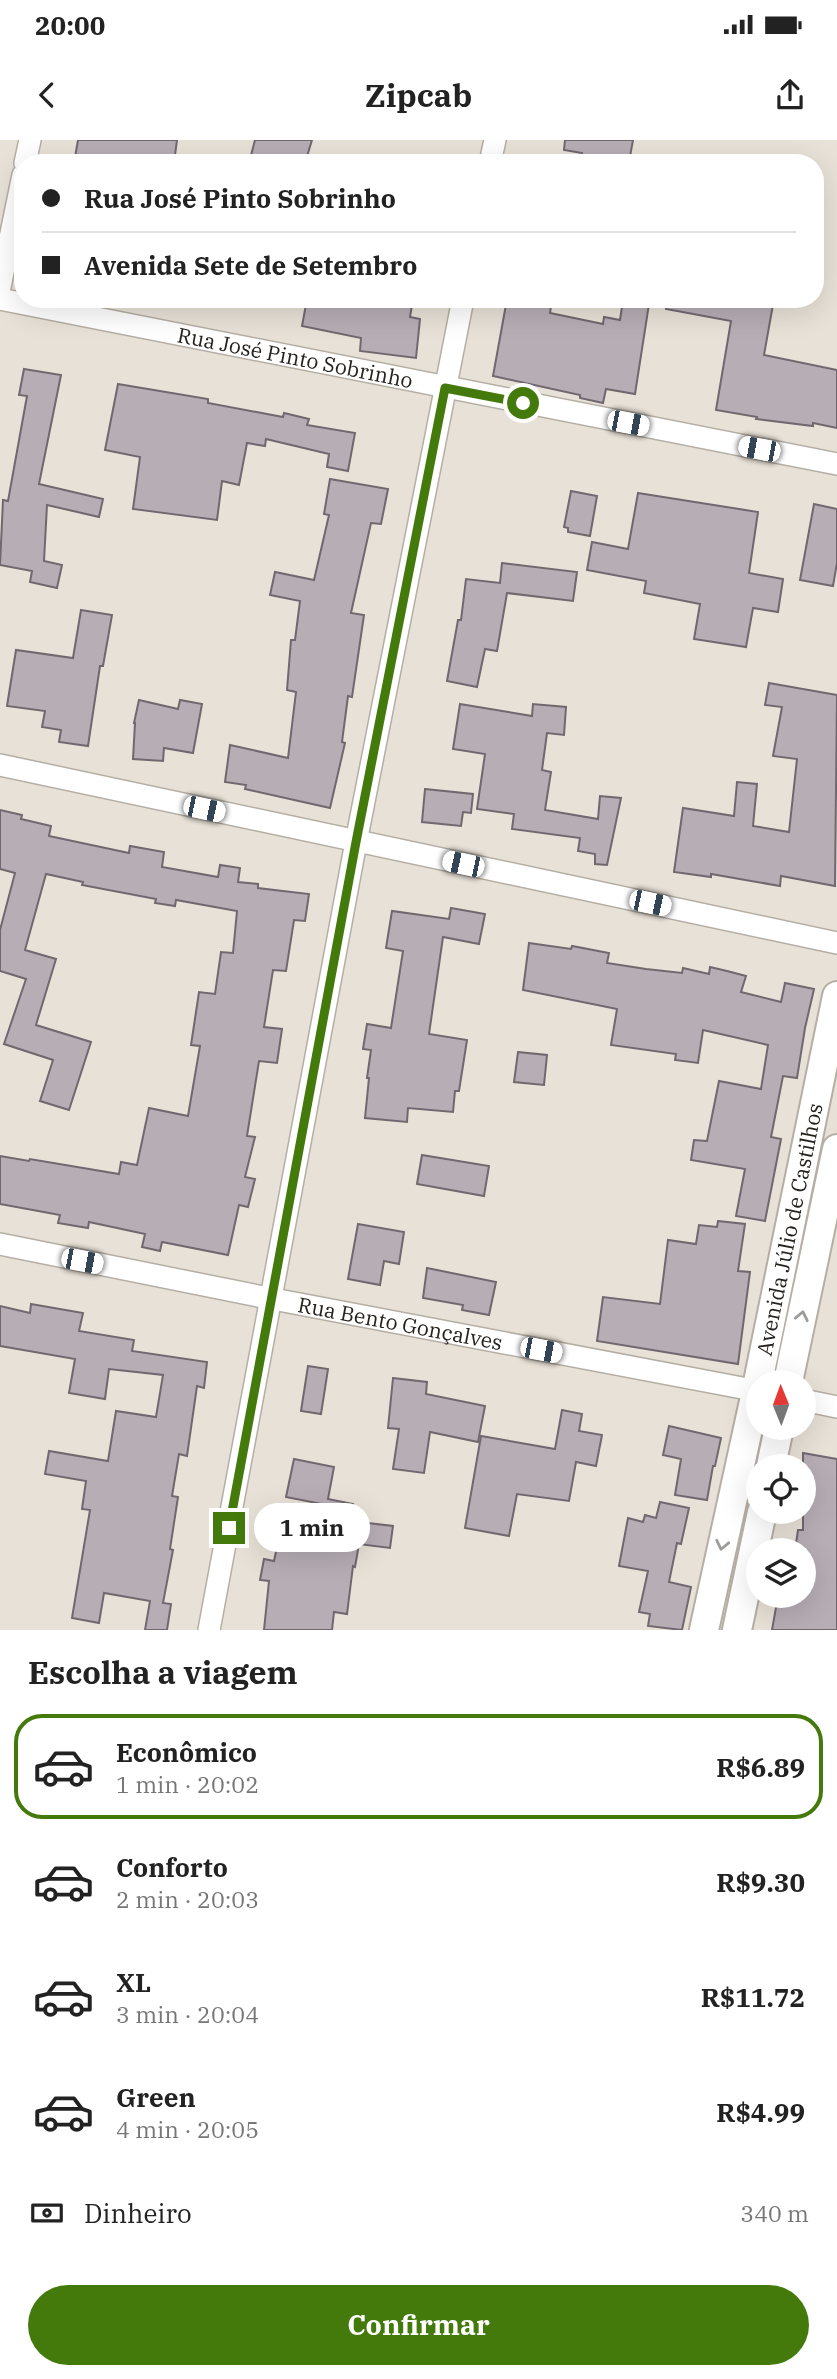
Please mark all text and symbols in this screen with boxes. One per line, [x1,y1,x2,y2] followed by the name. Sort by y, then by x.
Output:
[35,8,105,42] text: 20:00
[365,74,472,116] text: Zipcab
[28,76,66,114] icon: back
[771,76,809,114] icon: share
[84,181,396,215] text: Rua José Pinto Sobrinho
[84,248,417,282] text: Avenida Sete de Setembro
[175,320,415,394] street label: Rua José Pinto Sobrinho
[507,387,539,419] route start
[606,409,651,437] car
[737,435,782,463] car
[182,794,227,824] car
[441,849,486,879] car
[628,888,673,918] car
[750,1100,829,1358] street label: Avenida Júlio de Castilhos
[60,1247,105,1275] car
[296,1290,505,1356] street label: Rua Bento Gonçalves
[794,1310,809,1322] one-way arrow
[519,1336,564,1364] car
[746,1370,816,1440] north arrow
[746,1370,816,1608] map controls
[746,1454,816,1524] button: locate
[254,1504,369,1552] callout: 1 min
[213,1512,245,1544] route end
[280,1512,344,1542] text: 1 min
[746,1538,816,1608] button: layers
[716,1539,731,1551] one-way arrow
[28,1651,298,1693] text: Escolha a viagem
[32,1735,95,1798] icon: car
[116,1735,257,1769] text: Econômico
[716,1750,805,1784] text: R$6.89
[116,1769,259,1799] text: 1 min · 20:02
[32,1850,95,1913] icon: car
[116,1850,228,1884] text: Conforto
[716,1865,805,1899] text: R$9.30
[116,1884,259,1914] text: 2 min · 20:03
[32,1965,95,2028] icon: car
[116,1965,151,1999] text: XL
[701,1980,805,2014] text: R$11.72
[116,1999,259,2029] text: 3 min · 20:04
[32,2080,95,2143] icon: car
[116,2080,196,2114] text: Green
[716,2095,805,2129] text: R$4.99
[116,2114,259,2144] text: 4 min · 20:05
[28,2194,66,2232] icon: cash
[84,2196,192,2230] text: Dinheiro
[740,2198,809,2228] text: 340 m
[28,2285,809,2365] button: Confirmar

